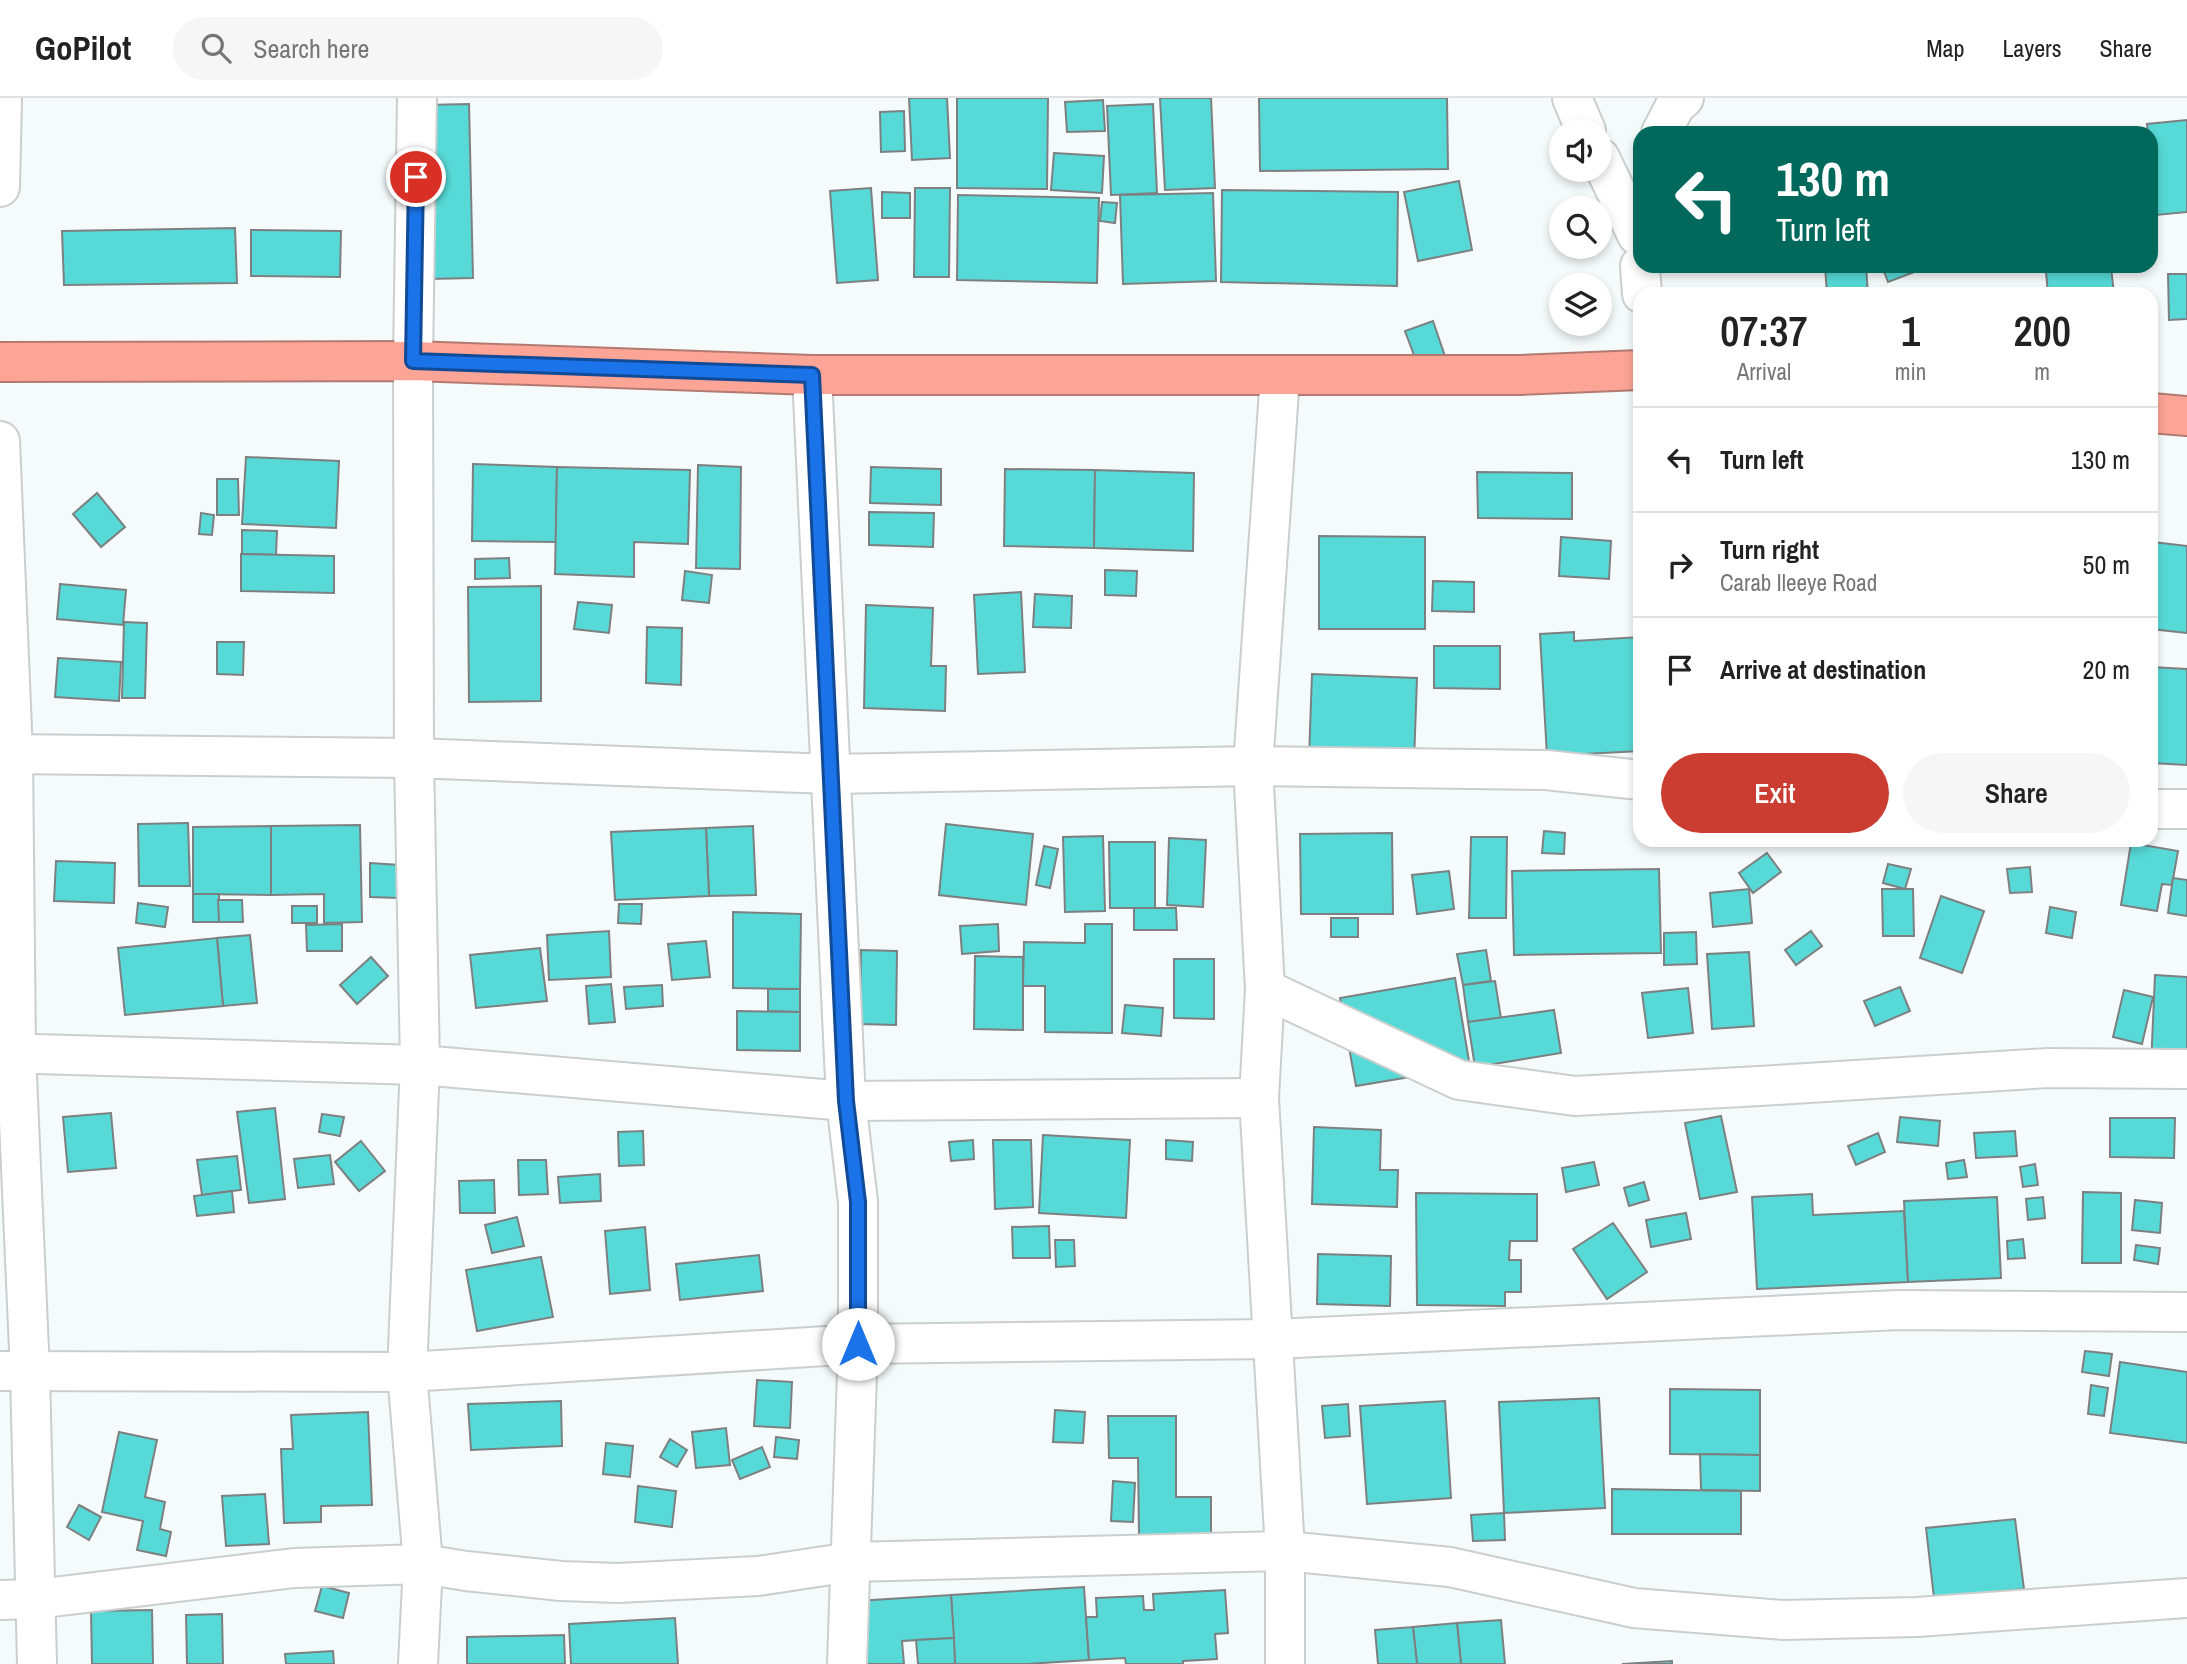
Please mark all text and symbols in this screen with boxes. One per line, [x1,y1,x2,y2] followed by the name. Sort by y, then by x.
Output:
[173,17,663,80] search box
[35,26,131,70] text: GoPilot
[197,29,235,67] icon: search
[253,31,369,66] text: Search here
[1926,32,1964,64] text: Map
[2002,32,2061,64] text: Layers
[2099,32,2152,64] text: Share
[1549,119,1612,336] map controls
[1549,119,1612,182] button: sound
[1776,145,1890,211] text: 130 m
[386,147,446,207] pin
[1661,154,1752,245] icon: left
[397,158,435,196] icon: arrive
[1549,196,1612,259] button: search
[1776,208,1870,251] text: Turn left
[1549,273,1612,336] button: layers
[1720,303,1808,359] text: 07:37
[1901,303,1920,359] text: 1
[2013,303,2071,359] text: 200
[1737,356,1791,387] text: Arrival
[1895,356,1926,387] text: min
[2034,356,2050,387] text: m
[1661,441,1699,479] icon: left
[1720,442,1804,477] text: Turn left
[2071,442,2130,477] text: 130 m
[1720,532,1819,567] text: Turn right
[1661,546,1699,584] icon: right
[2083,547,2130,582] text: 50 m
[1720,567,1877,598] text: Carab Ileeye Road
[1661,651,1699,689] icon: arrive
[1720,652,1926,687] text: Arrive at destination
[2083,652,2130,687] text: 20 m
[1661,753,1889,833] button: Exit
[1903,753,2130,833] button: Share
[821,1307,895,1381] position arrow

